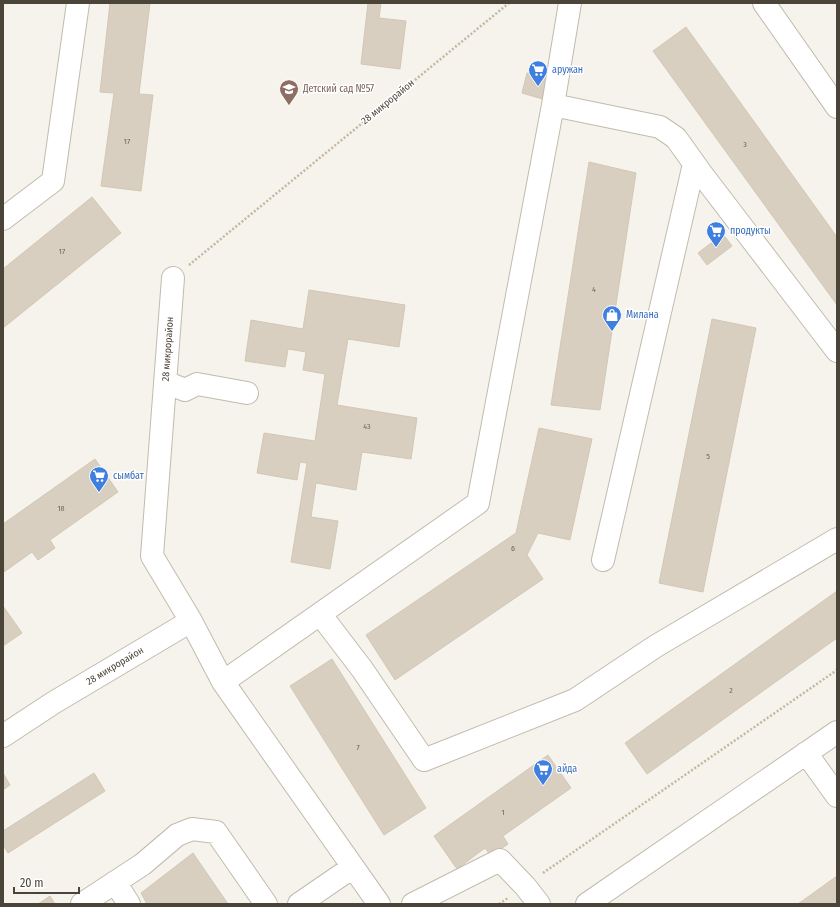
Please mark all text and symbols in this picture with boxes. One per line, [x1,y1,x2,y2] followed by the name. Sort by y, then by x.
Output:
[527,59,549,87] supermarket icon: аружан
[552,64,583,76] place label: аружан
[359,77,417,127] street label: 28 микрорайон
[278,78,300,106] school or university icon: Детский сад №57
[302,83,374,95] place label: Детский сад №57
[124,137,131,146] house number: 17
[743,140,747,149] house number: 3
[705,220,727,248] supermarket icon: продукты
[730,225,771,237] place label: продукты
[59,247,66,256] house number: 17
[592,285,596,294] house number: 4
[601,304,623,332] shop icon: Милана
[626,309,659,321] place label: Милана
[160,316,176,382] street label: 28 микрорайон
[363,422,371,431] house number: 43
[706,452,710,461] house number: 5
[88,465,110,493] supermarket icon: сымбат
[113,470,145,482] place label: сымбат
[57,504,65,513] house number: 18
[511,544,515,553] house number: 6
[84,644,146,688] street label: 28 микрорайон
[729,686,733,695] house number: 2
[356,743,360,752] house number: 7
[532,758,554,786] supermarket icon: айда
[557,763,577,775] place label: айда
[501,808,505,817] house number: 1
[14,869,79,895] scale bar
[20,876,44,890] text: 20 m

